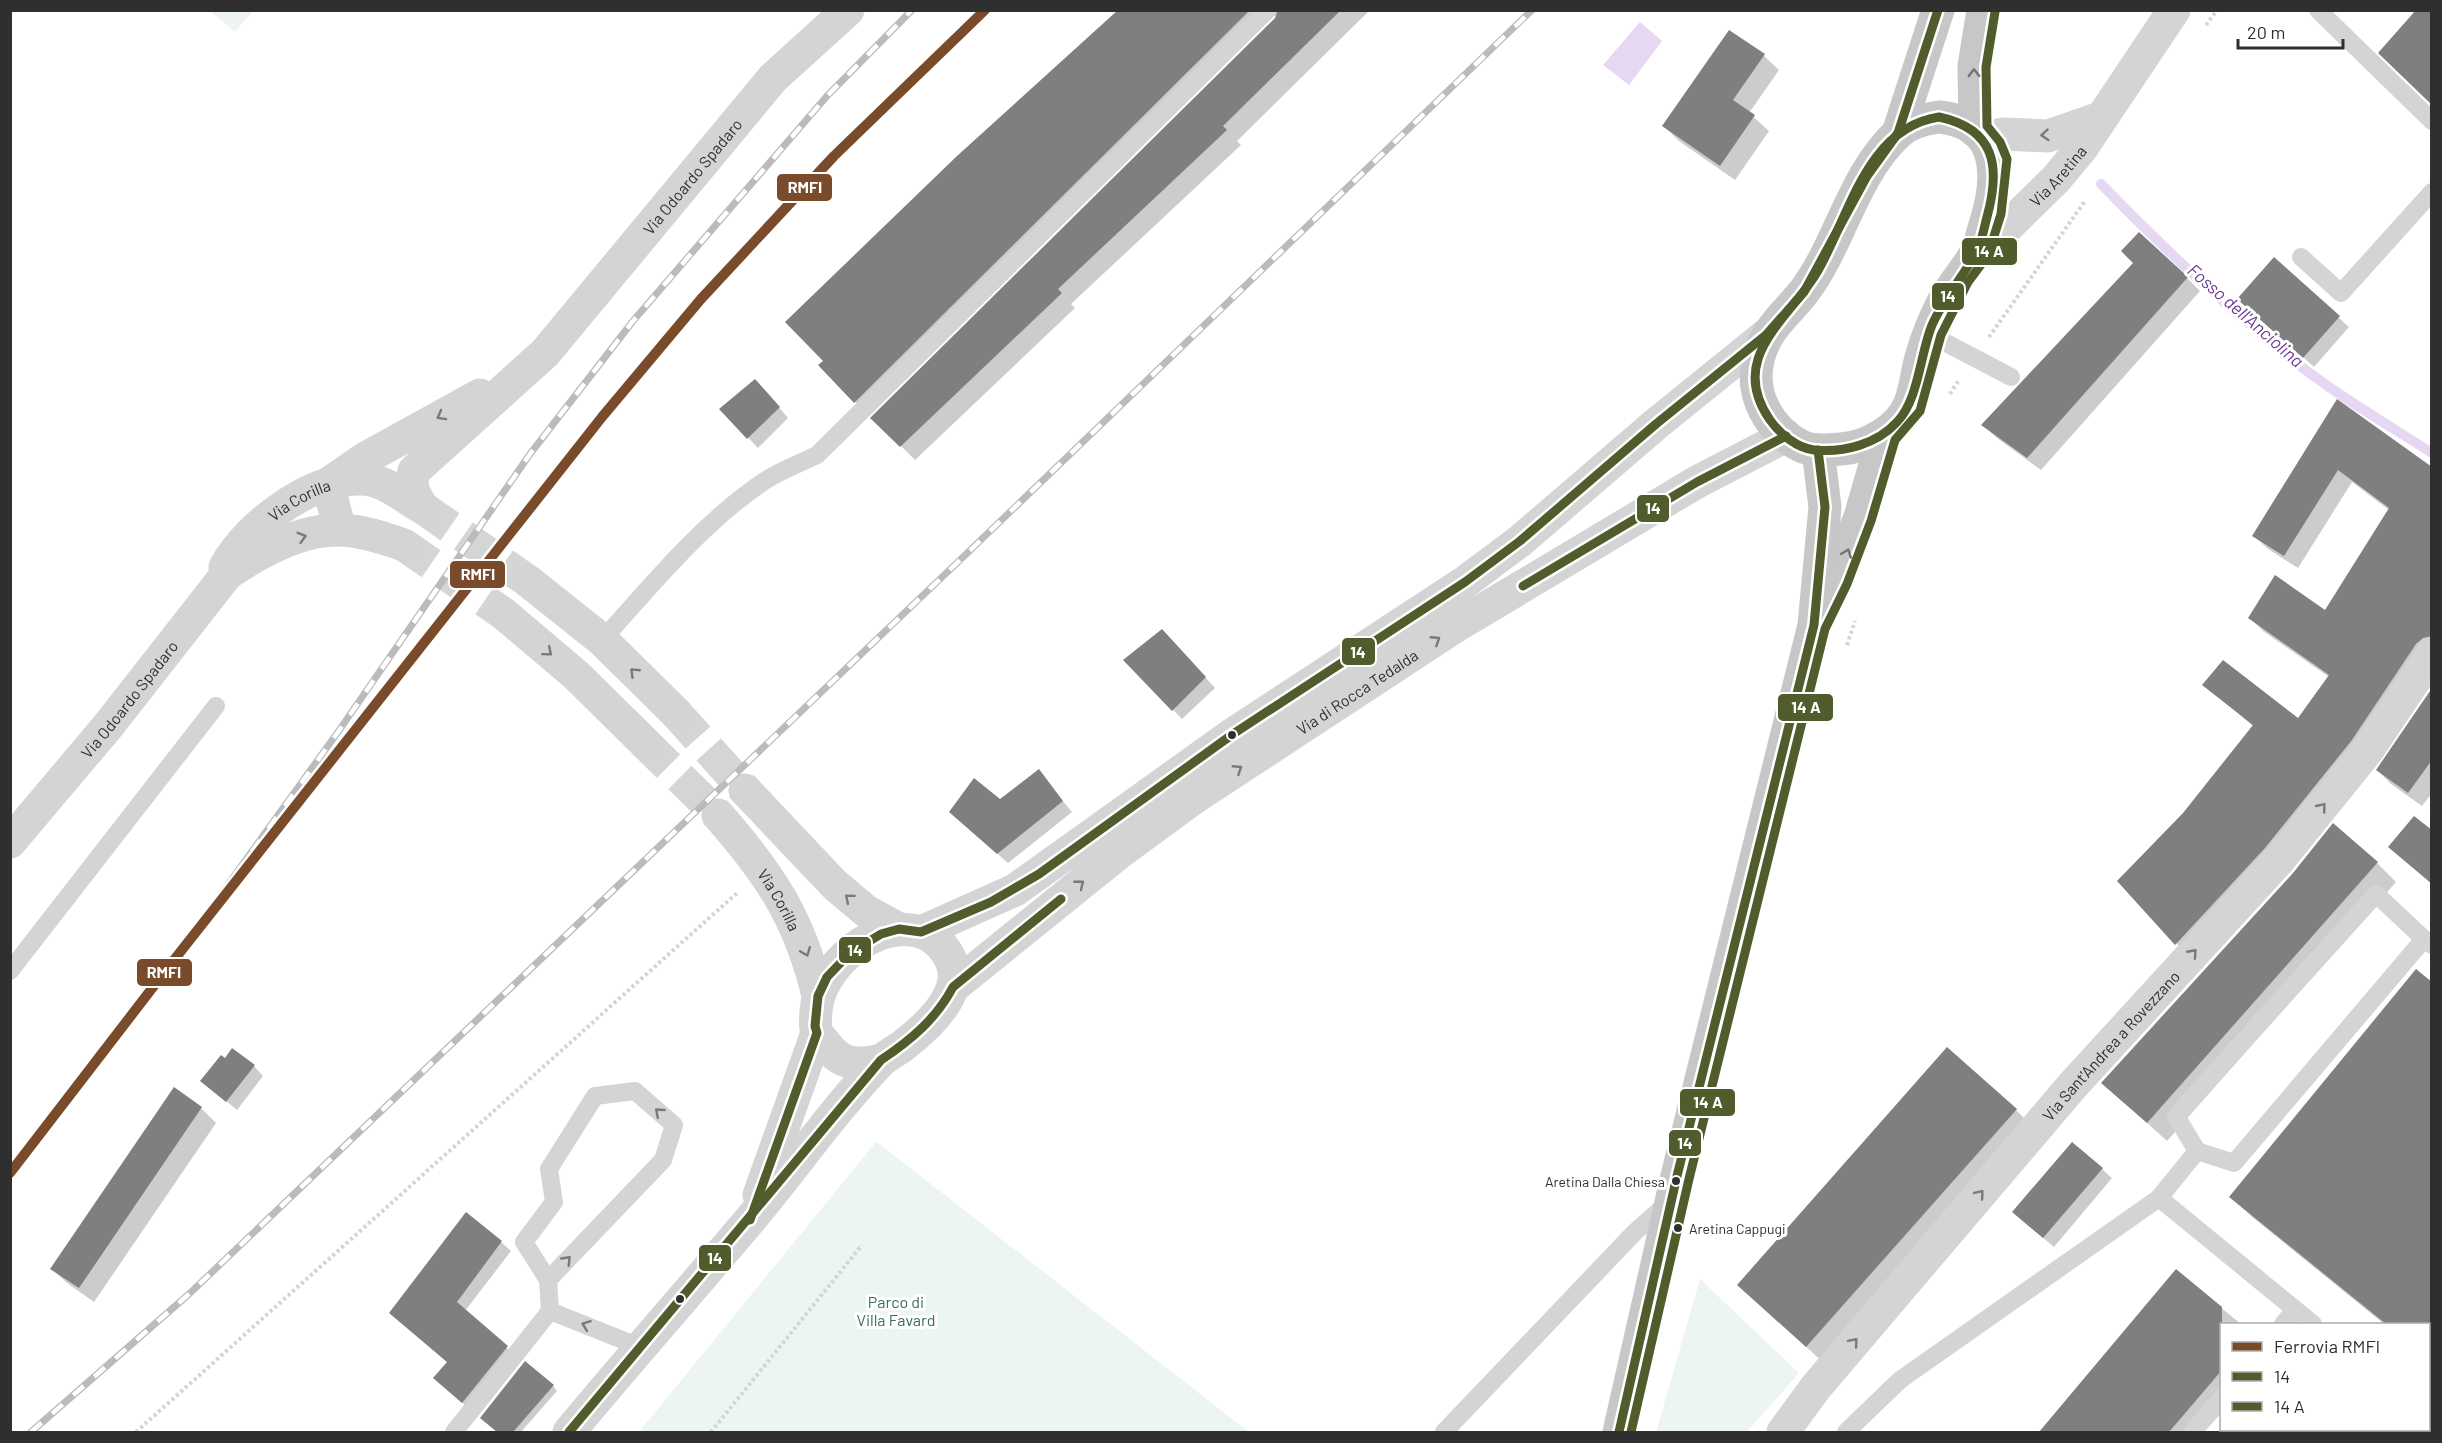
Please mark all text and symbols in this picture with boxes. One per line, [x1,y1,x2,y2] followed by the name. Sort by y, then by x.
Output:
[2238,12,2343,50] scale bar
[2247,21,2285,43] text: 20 m
[1968,68,1980,77] one-way arrow
[638,114,745,238] street label: Via Odoardo Spadaro
[2040,128,2049,141] one-way arrow
[2025,141,2090,210] street label: Via Aretina
[776,173,833,202] line badge: RMFI
[788,177,822,196] text: RMFI
[1961,237,2018,266] line badge: 14 A
[1974,241,2004,260] text: 14 A
[2183,259,2309,371] water label: Fosso dell'Anciolina
[1931,282,1965,311] line badge: 14
[1940,286,1956,305] text: 14
[437,409,447,420] one-way arrow
[264,475,333,524] street label: Via Corilla
[1636,494,1670,523] line badge: 14
[1645,498,1661,517] text: 14
[296,532,307,544] one-way arrow
[1839,548,1852,559] one-way arrow
[449,560,506,589] line badge: RMFI
[461,564,495,583] text: RMFI
[1430,635,1440,647] one-way arrow
[76,636,181,761] street label: Via Odoardo Spadaro
[1341,637,1376,666] line badge: 14
[1350,642,1366,661] text: 14
[1292,644,1421,738] street label: Via di Rocca Tedalda
[541,645,552,656] one-way arrow
[630,668,641,679] one-way arrow
[1777,693,1834,722] line badge: 14 A
[1791,697,1821,716] text: 14 A
[1226,729,1238,741] unlabelled marker
[1232,765,1242,777] one-way arrow
[2314,803,2325,814] one-way arrow
[755,865,805,933] street label: Via Corilla
[1073,881,1084,892] one-way arrow
[845,894,856,905] one-way arrow
[838,936,872,964] line badge: 14
[847,940,863,959] text: 14
[798,946,811,957] one-way arrow
[2186,950,2197,960] one-way arrow
[136,958,193,987] line badge: RMFI
[147,962,181,981] text: RMFI
[2038,966,2183,1124] street label: Via Sant'Andrea a Rovezzano
[1679,1088,1736,1117] line badge: 14 A
[1693,1092,1723,1111] text: 14 A
[655,1108,666,1119] one-way arrow
[1668,1129,1702,1157] line badge: 14
[1677,1133,1693,1152] text: 14
[1545,1173,1665,1190] place label: Aretina Dalla Chiesa
[1670,1175,1682,1187] marker: Aretina Dalla Chiesa
[1973,1190,1984,1201] one-way arrow
[1689,1220,1786,1237] place label: Aretina Cappugi
[1672,1222,1684,1234] marker: Aretina Cappugi
[698,1244,732,1272] line badge: 14
[707,1248,723,1267] text: 14
[559,1257,570,1268] one-way arrow
[857,1292,935,1329] park label: Parco di Villa Favard
[674,1293,686,1305] unlabelled marker
[581,1320,592,1332] one-way arrow
[2220,1323,2430,1431] legend
[2274,1335,2380,1357] text: Ferrovia RMFI
[1847,1338,1858,1349] one-way arrow
[2274,1365,2290,1387] text: 14
[2274,1395,2305,1417] text: 14 A

